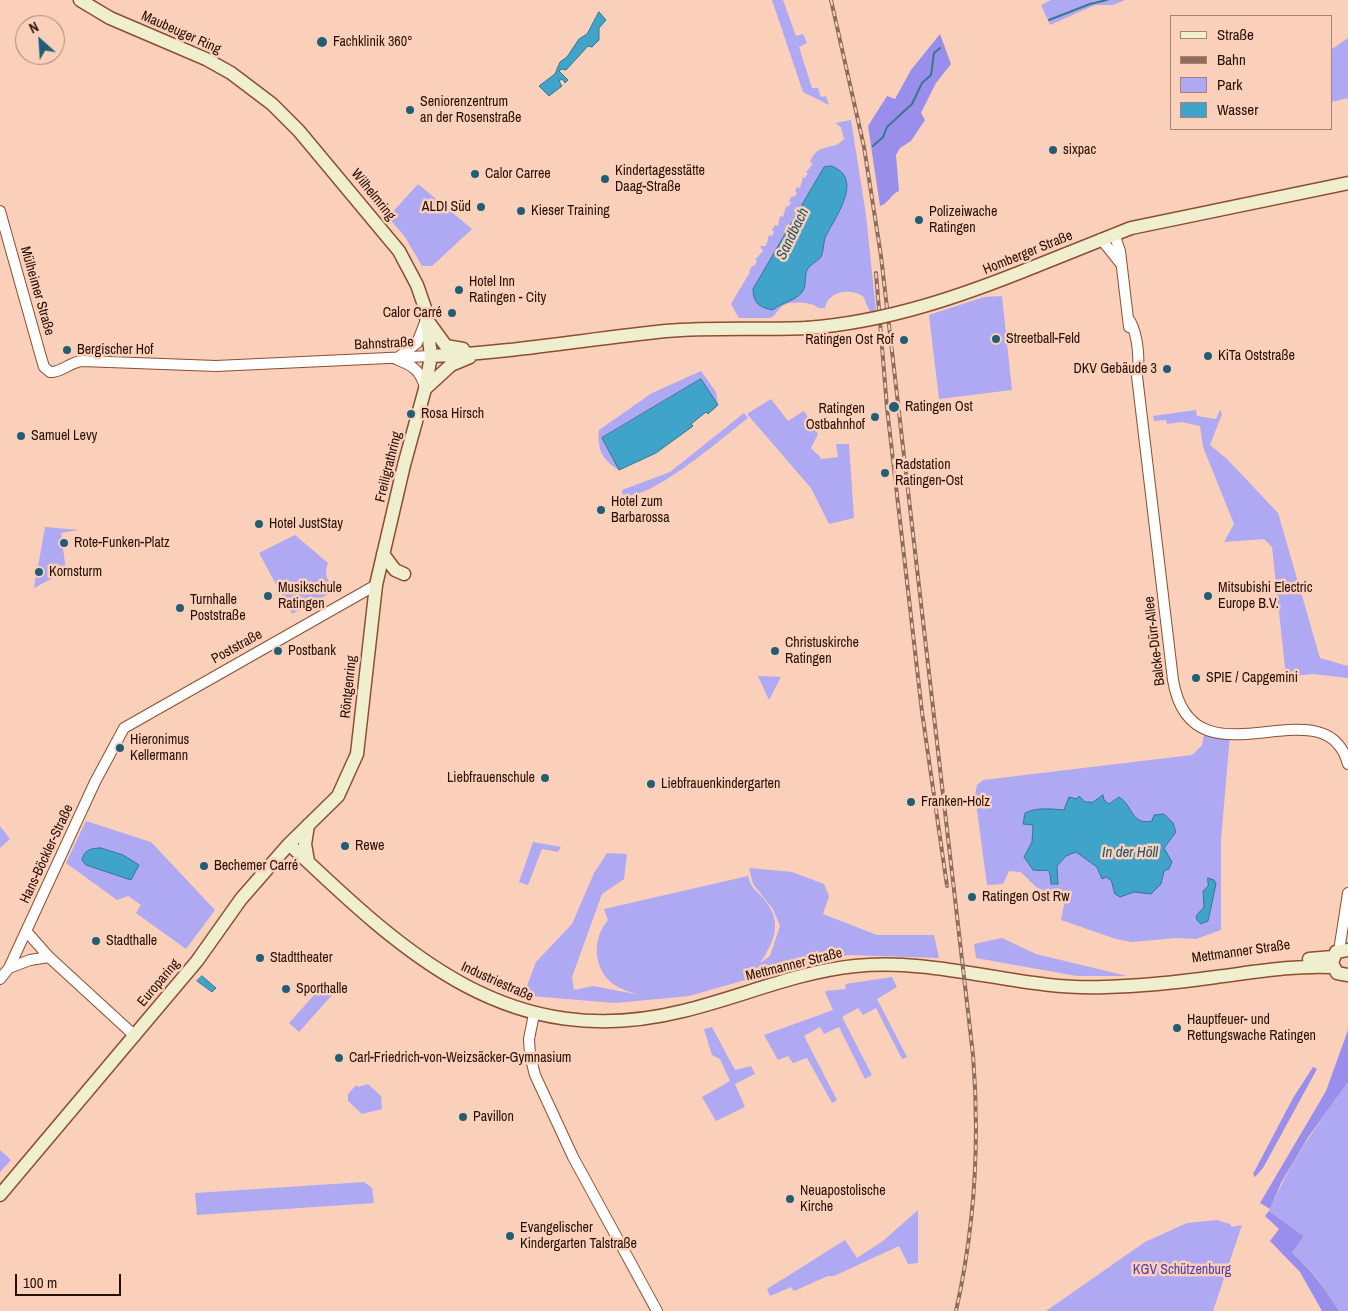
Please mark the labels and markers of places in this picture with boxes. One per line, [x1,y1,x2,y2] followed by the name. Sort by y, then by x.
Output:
[333,34,413,50] place label: Fachklinik 360°
[315,35,329,49] marker: Fachklinik 360°
[420,94,521,126] place label: Seniorenzentrum an der Rosenstraße
[404,104,416,116] marker: Seniorenzentrum an der Rosenstraße
[1063,142,1096,158] place label: sixpac
[1047,144,1059,156] marker: sixpac
[615,163,705,196] place label: Kindertagesstätte Daag-Straße
[485,166,551,182] place label: Calor Carree
[469,168,481,180] marker: Calor Carree
[599,173,611,185] marker: Kindertagesstätte Daag-Straße
[422,199,471,215] place label: ALDI Süd
[475,201,487,213] marker: ALDI Süd
[531,203,610,219] place label: Kieser Training
[929,204,997,236] place label: Polizeiwache Ratingen
[515,205,527,217] marker: Kieser Training
[913,214,925,226] marker: Polizeiwache Ratingen
[469,274,546,306] place label: Hotel Inn Ratingen - City
[453,284,465,296] marker: Hotel Inn Ratingen - City
[383,305,442,321] place label: Calor Carré
[446,307,458,319] marker: Calor Carré
[1006,331,1080,347] place label: Streetball-Feld
[805,332,894,348] place label: Ratingen Ost Rof
[990,333,1002,345] marker: Streetball-Feld
[898,334,910,346] marker: Ratingen Ost Rof
[77,342,154,358] place label: Bergischer Hof
[61,344,73,356] marker: Bergischer Hof
[1218,348,1295,364] place label: KiTa Oststraße
[1202,350,1214,362] marker: KiTa Oststraße
[1073,361,1157,377] place label: DKV Gebäude 3
[1161,363,1173,375] marker: DKV Gebäude 3
[905,399,973,415] place label: Ratingen Ost
[887,400,901,414] marker: Ratingen Ost
[806,401,865,434] place label: Ratingen Ostbahnhof
[421,406,484,422] place label: Rosa Hirsch
[405,408,417,420] marker: Rosa Hirsch
[869,411,881,423] marker: Ratingen Ostbahnhof
[31,428,97,444] place label: Samuel Levy
[15,430,27,442] marker: Samuel Levy
[895,457,963,490] place label: Radstation Ratingen-Ost
[879,467,891,479] marker: Radstation Ratingen-Ost
[611,494,670,526] place label: Hotel zum Barbarossa
[595,504,607,516] marker: Hotel zum Barbarossa
[269,516,343,532] place label: Hotel JustStay
[253,518,265,530] marker: Hotel JustStay
[74,535,170,551] place label: Rote-Funken-Platz
[58,537,70,549] marker: Rote-Funken-Platz
[49,564,102,580] place label: Kornsturm
[33,566,45,578] marker: Kornsturm
[278,580,342,612] place label: Musikschule Ratingen
[1218,580,1312,612] place label: Mitsubishi Electric Europe B.V.
[262,590,274,602] marker: Musikschule Ratingen
[1202,590,1214,602] marker: Mitsubishi Electric Europe B.V.
[190,592,246,624] place label: Turnhalle Poststraße
[174,602,186,614] marker: Turnhalle Poststraße
[785,635,859,668] place label: Christuskirche Ratingen
[288,643,336,659] place label: Postbank
[272,645,284,657] marker: Postbank
[769,645,781,657] marker: Christuskirche Ratingen
[1206,670,1298,686] place label: SPIE / Capgemini
[1190,672,1202,684] marker: SPIE / Capgemini
[130,732,189,764] place label: Hieronimus Kellermann
[114,742,126,754] marker: Hieronimus Kellermann
[447,770,535,786] place label: Liebfrauenschule
[539,772,551,784] marker: Liebfrauenschule
[661,776,780,792] place label: Liebfrauenkindergarten
[645,778,657,790] marker: Liebfrauenkindergarten
[921,794,990,810] place label: Franken-Holz
[905,796,917,808] marker: Franken-Holz
[355,838,384,854] place label: Rewe
[339,840,351,852] marker: Rewe
[214,858,298,874] place label: Bechemer Carré
[198,860,210,872] marker: Bechemer Carré
[982,889,1069,905] place label: Ratingen Ost Rw
[966,891,978,903] marker: Ratingen Ost Rw
[106,933,157,949] place label: Stadthalle
[90,935,102,947] marker: Stadthalle
[270,950,333,966] place label: Stadttheater
[254,952,266,964] marker: Stadttheater
[296,981,348,997] place label: Sporthalle
[280,983,292,995] marker: Sporthalle
[1187,1012,1316,1044] place label: Hauptfeuer- und Rettungswache Ratingen
[1171,1022,1183,1034] marker: Hauptfeuer- und Rettungswache Ratingen
[349,1050,571,1066] place label: Carl-Friedrich-von-Weizsäcker-Gymnasium
[333,1052,345,1064] marker: Carl-Friedrich-von-Weizsäcker-Gymnasium
[473,1109,514,1125] place label: Pavillon
[457,1111,469,1123] marker: Pavillon
[800,1183,886,1216] place label: Neuapostolische Kirche
[784,1193,796,1205] marker: Neuapostolische Kirche
[520,1220,637,1252] place label: Evangelischer Kindergarten Talstraße
[504,1230,516,1242] marker: Evangelischer Kindergarten Talstraße

